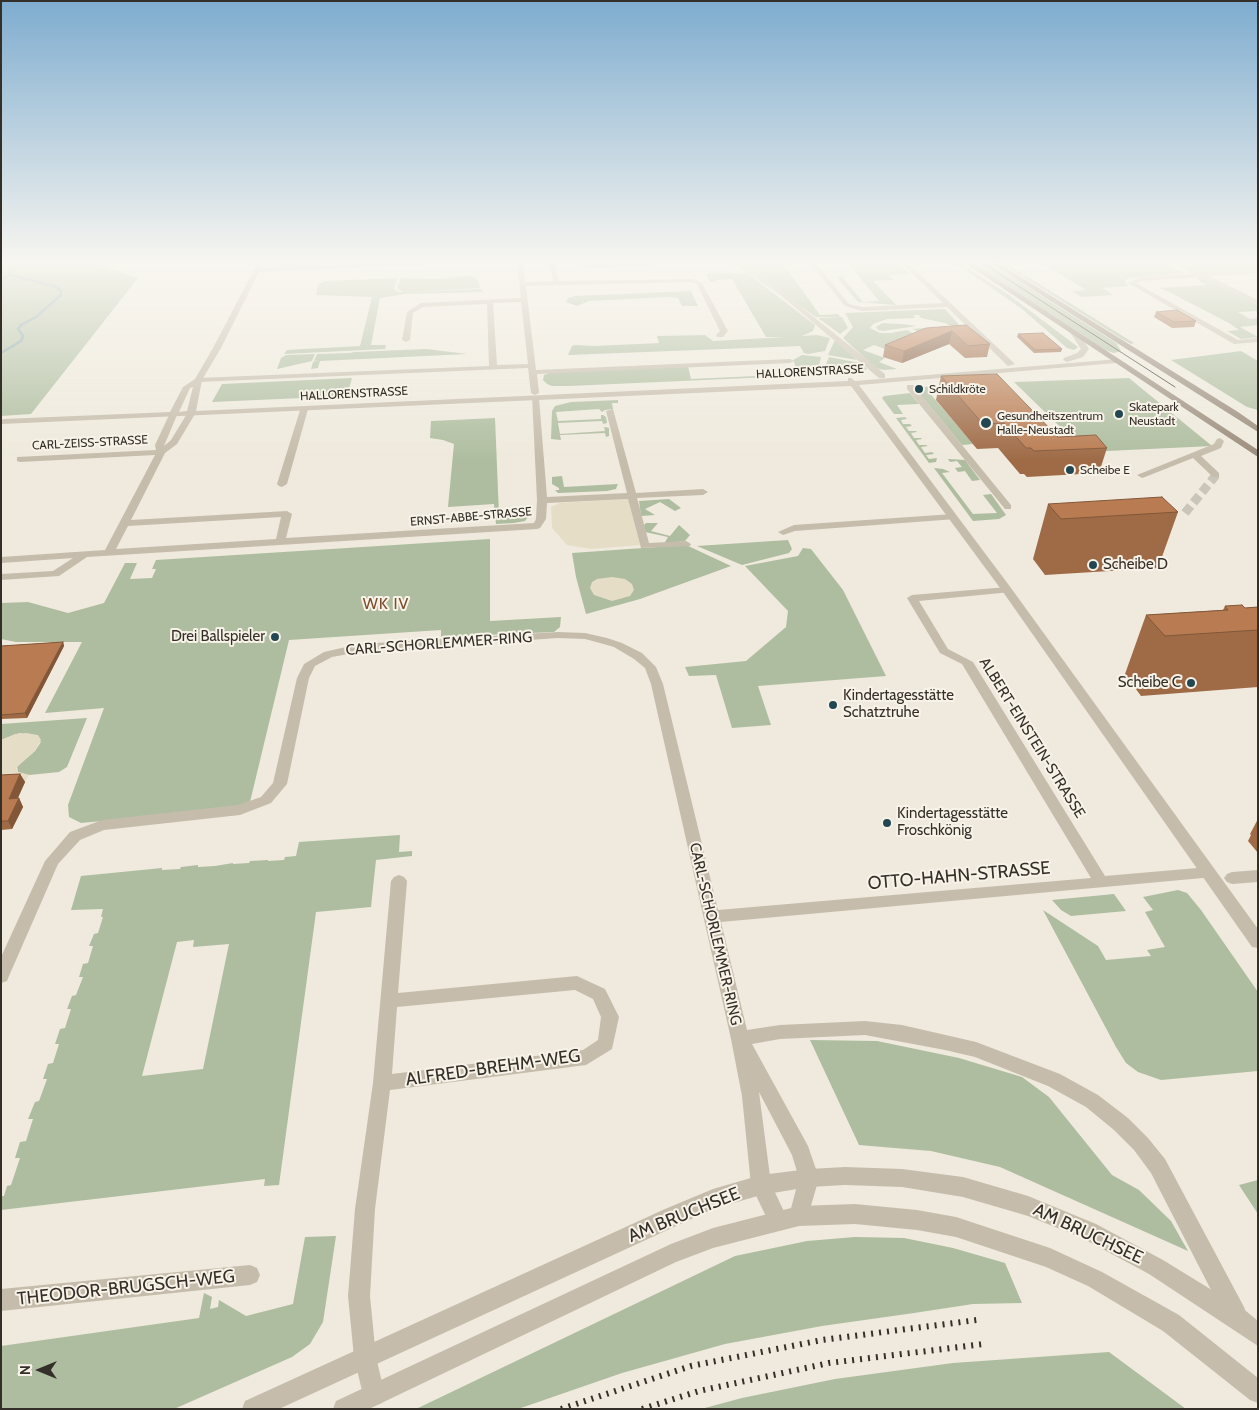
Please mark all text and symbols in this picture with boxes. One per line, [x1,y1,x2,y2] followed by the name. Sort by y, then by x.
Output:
[756,362,864,382] street label: HALLORENSTRASSE
[929,382,986,396] place label: Schildkröte
[913,383,925,395] marker: Schildkröte
[300,384,408,404] street label: HALLORENSTRASSE
[1129,400,1179,428] place label: Skatepark Neustadt
[1113,408,1125,420] marker: Skatepark Neustadt
[997,409,1103,437] place label: Gesundheitszentrum Halle-Neustadt
[979,416,993,430] marker: Gesundheitszentrum Halle-Neustadt
[32,433,148,453] street label: CARL-ZEISS-STRASSE
[1080,463,1130,477] place label: Scheibe E
[1064,464,1076,476] marker: Scheibe E
[410,505,532,529] street label: ERNST-ABBE-STRASSE
[1103,556,1168,574] place label: Scheibe D
[1087,559,1099,571] marker: Scheibe D
[362,594,410,614] district label: WK IV
[171,628,265,646] place label: Drei Ballspieler
[345,629,533,659] street label: CARL-SCHORLEMMER-RING
[269,631,281,643] marker: Drei Ballspieler
[975,654,1089,822] street label: ALBERT-EINSTEIN-STRASSE
[1118,674,1181,692] place label: Scheibe C
[1185,677,1197,689] marker: Scheibe C
[843,687,954,722] place label: Kindertagesstätte Schatztruhe
[827,699,839,711] marker: Kindertagesstätte Schatztruhe
[897,805,1008,840] place label: Kindertagesstätte Froschkönig
[881,817,893,829] marker: Kindertagesstätte Froschkönig
[685,841,745,1027] street label: CARL-SCHORLEMMER-RING
[867,857,1051,895] street label: OTTO-HAHN-STRASSE
[404,1045,582,1091] street label: ALFRED-BREHM-WEG
[625,1183,743,1247] street label: AM BRUCHSEE
[1030,1199,1146,1269] street label: AM BRUCHSEE
[16,1266,236,1310] street label: THEODOR-BRUGSCH-WEG
[15,1345,65,1395] north arrow
[16,1365,34,1375] text: N

